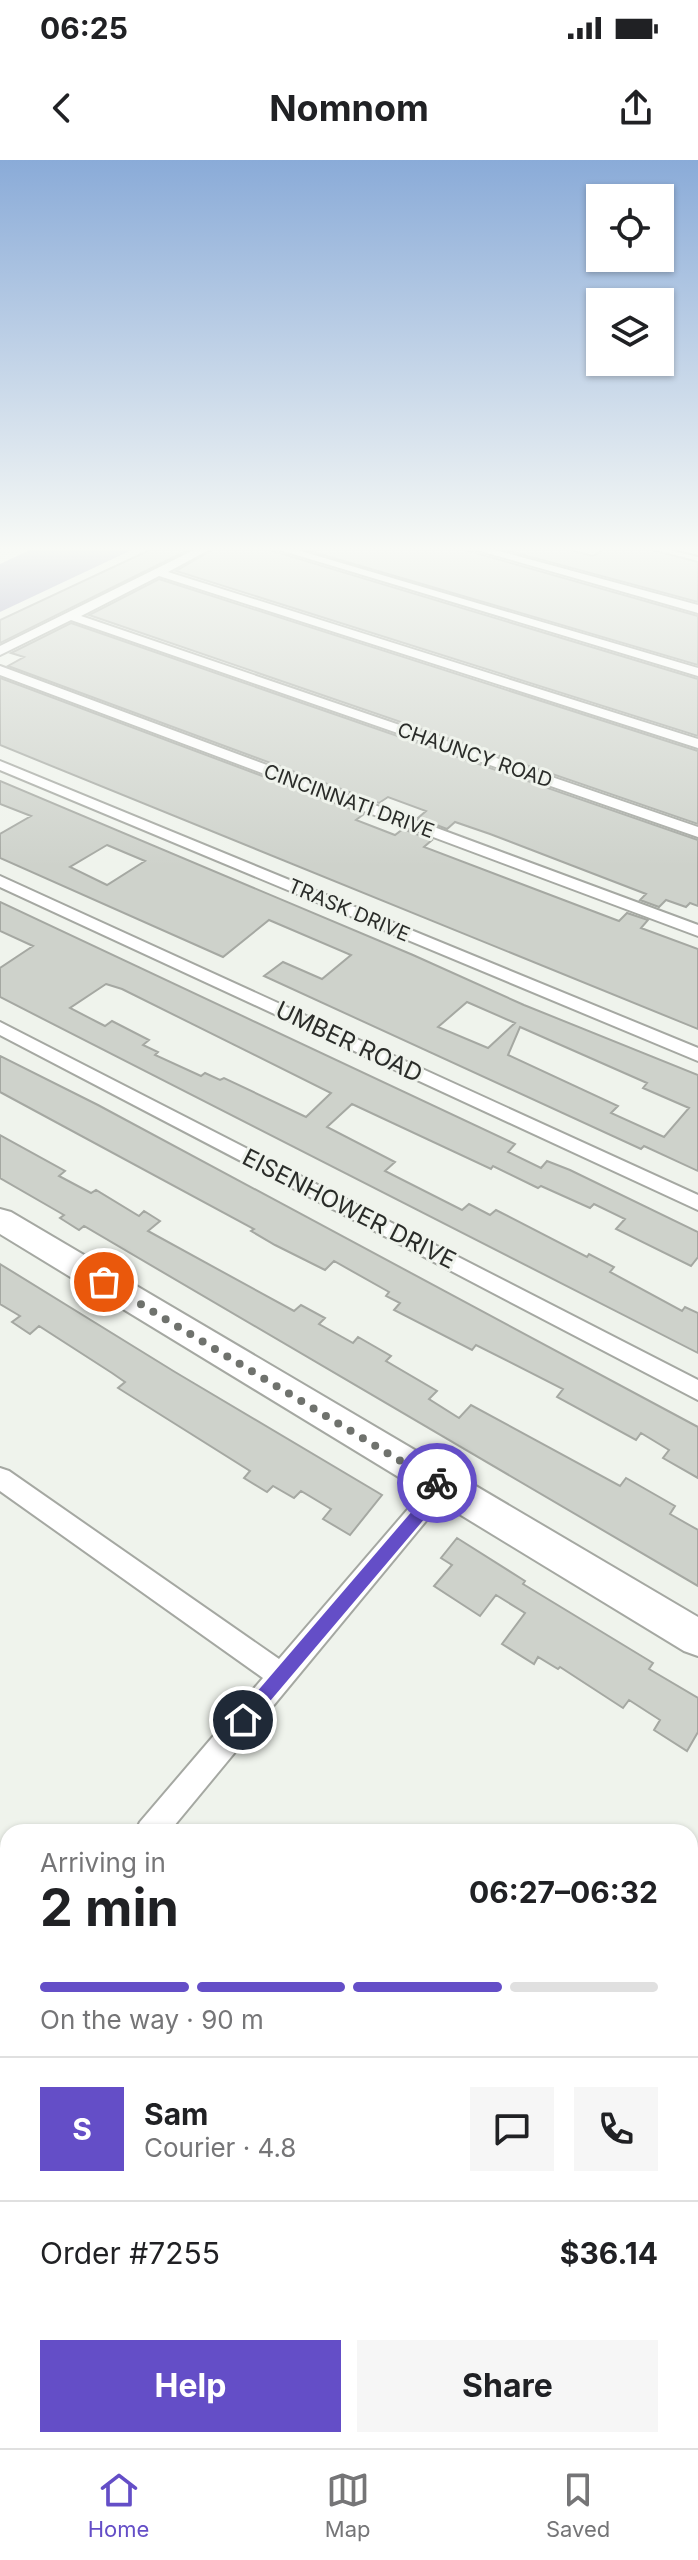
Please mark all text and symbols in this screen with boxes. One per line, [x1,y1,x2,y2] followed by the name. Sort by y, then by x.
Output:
[40,10,128,46] text: 06:25
[40,86,84,130] icon: back
[269,86,429,130] text: Nomnom
[614,86,658,130] icon: share
[586,184,674,376] map controls
[586,184,674,272] button: locate
[586,288,674,376] button: layers
[394,717,556,793] street label: CHAUNCY ROAD
[260,759,438,843] street label: CINCINNATI DRIVE
[284,874,414,946] street label: TRASK DRIVE
[271,995,427,1088] street label: UMBER ROAD
[238,1142,461,1275] street label: EISENHOWER DRIVE
[70,1248,138,1316] pin
[82,1260,126,1304] icon: bag
[397,1443,477,1523] courier
[415,1461,459,1505] icon: bike
[209,1686,277,1754] pin
[221,1698,265,1742] icon: home
[40,1847,166,1878] text: Arriving in
[469,1874,658,1910] text: 06:27–06:32
[40,1876,179,1939] text: 2 min
[40,2004,264,2035] text: On the way · 90 m
[470,2087,554,2171] button: chat
[574,2087,658,2171] button: phone
[144,2096,208,2132] text: Sam
[72,2111,92,2147] text: S
[144,2132,296,2163] text: Courier · 4.8
[40,2235,220,2271] text: Order #7255
[560,2235,658,2271] text: $36.14
[40,2340,341,2432] button: Help
[357,2340,658,2432] button: Share
[88,2468,149,2542] tab: Home
[325,2468,370,2542] tab: Map
[546,2468,610,2542] tab: Saved

